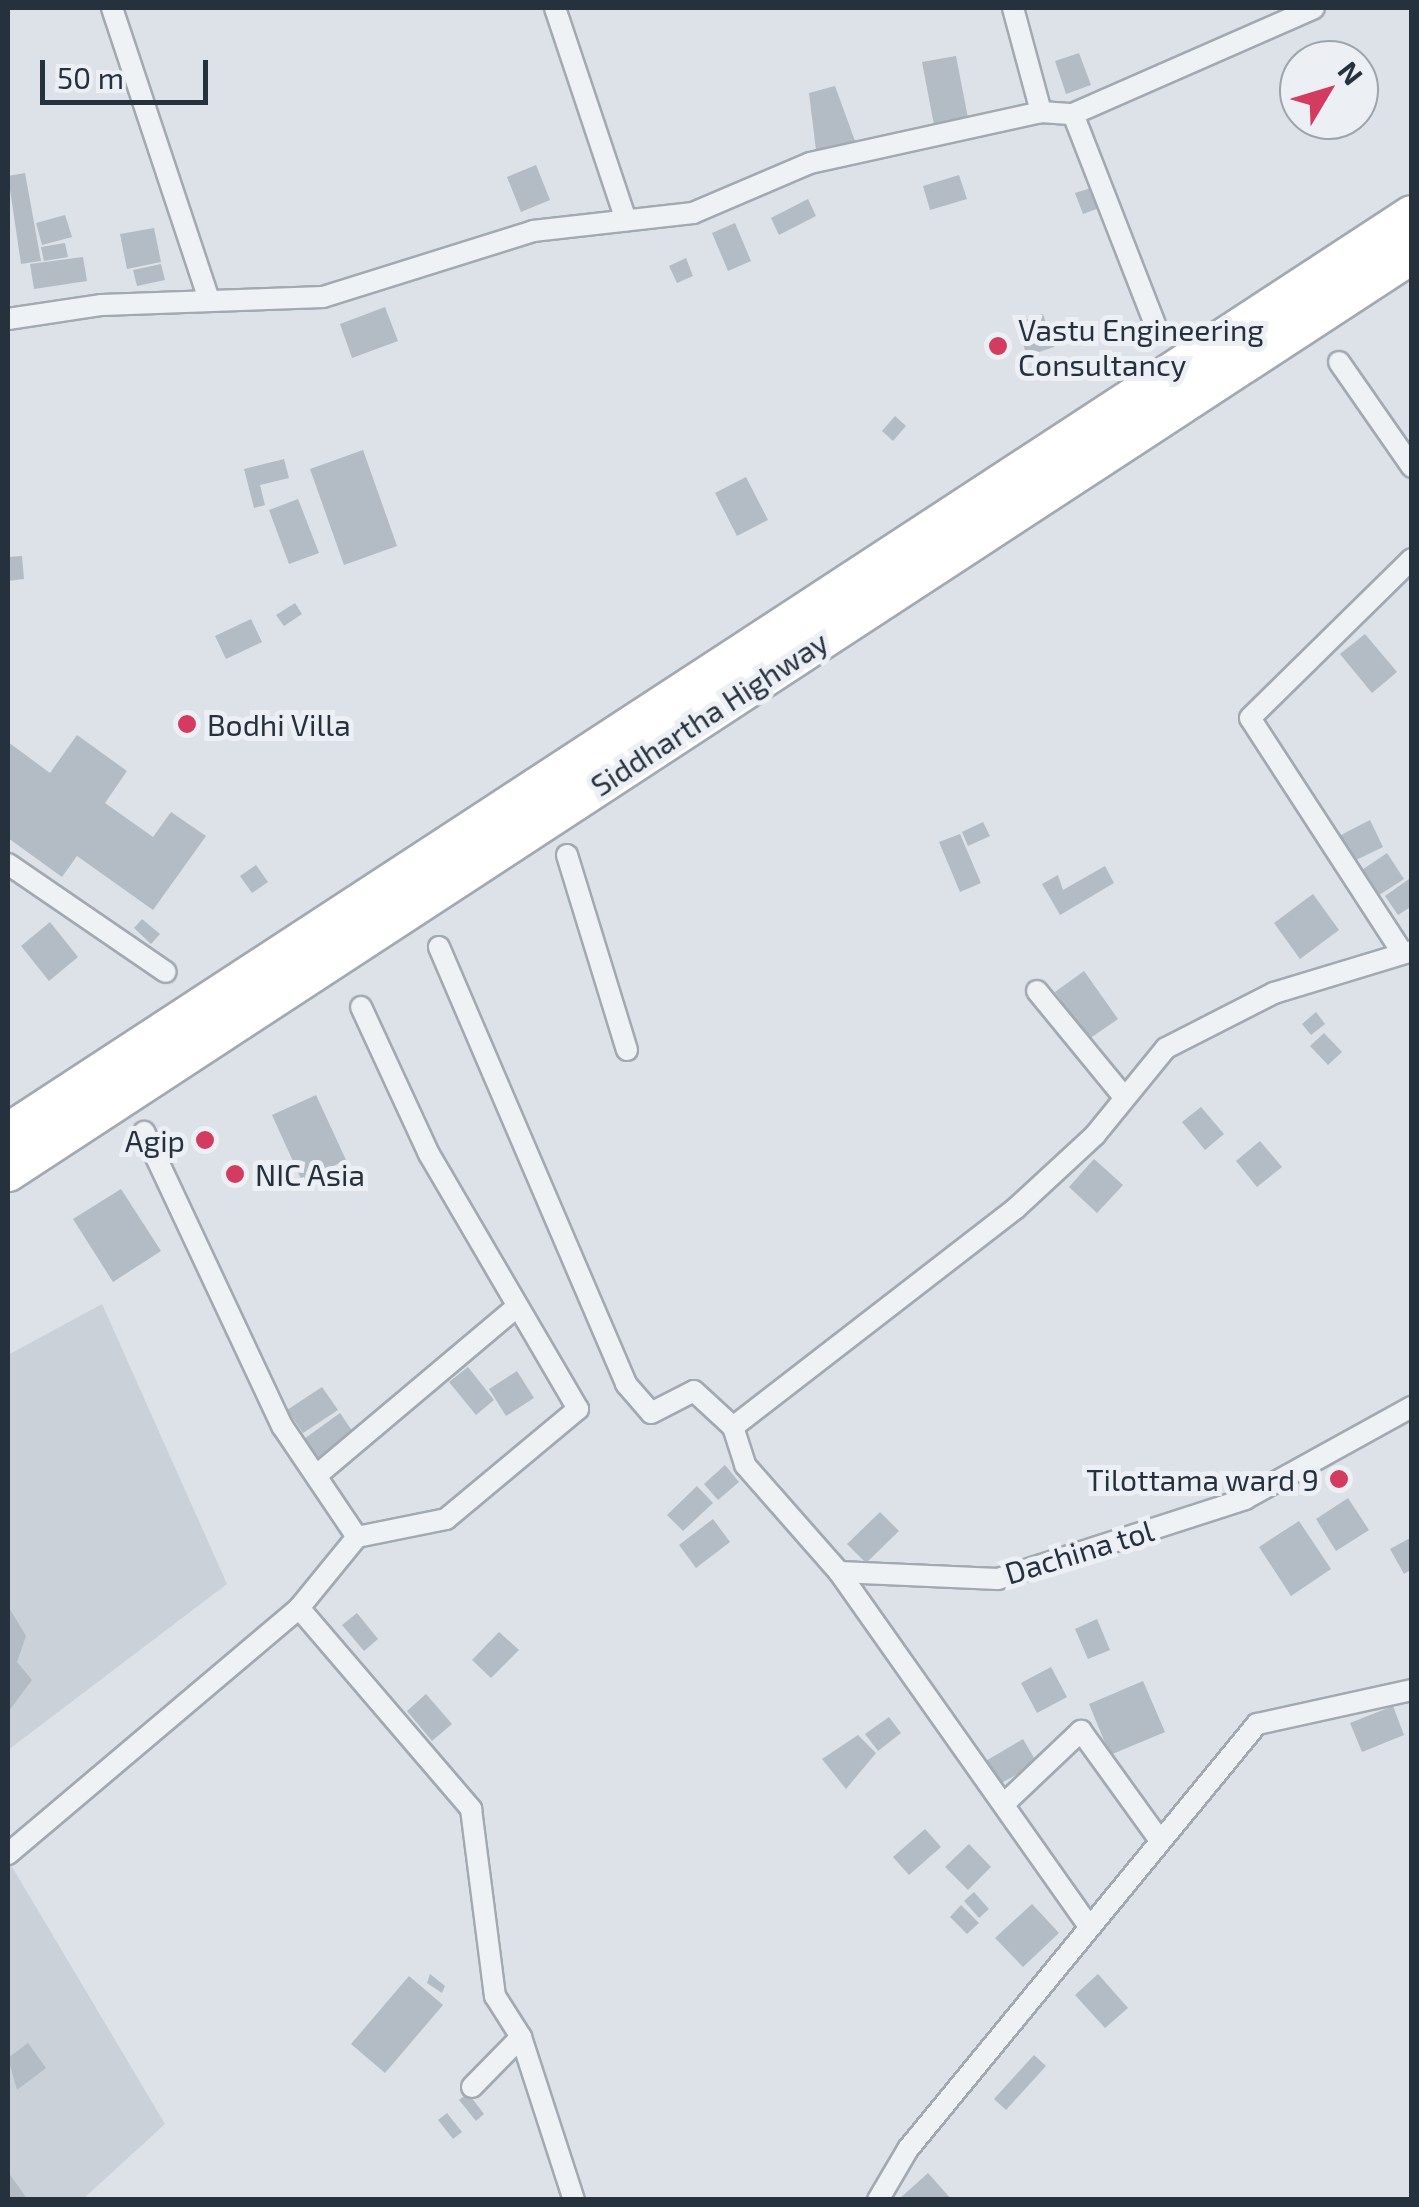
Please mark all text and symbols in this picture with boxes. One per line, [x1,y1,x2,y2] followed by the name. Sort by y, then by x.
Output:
[45,40,212,102] scale bar
[1279,40,1379,140] north arrow
[1331,54,1371,91] text: N
[57,59,124,95] text: 50 m
[1018,311,1264,382] place label: Vastu Engineering Consultancy
[987,335,1009,357] marker: Vastu Engineering Consultancy
[584,623,834,803] street label: Siddhartha Highway
[207,706,351,742] place label: Bodhi Villa
[176,713,198,735] marker: Bodhi Villa
[125,1122,185,1158] place label: Agip
[194,1129,216,1151] marker: Agip
[255,1156,366,1192] place label: NIC Asia
[224,1163,246,1185] marker: NIC Asia
[1086,1461,1319,1497] place label: Tilottama ward 9
[1328,1468,1350,1490] marker: Tilottama ward 9
[1000,1511,1158,1591] street label: Dachina tol

